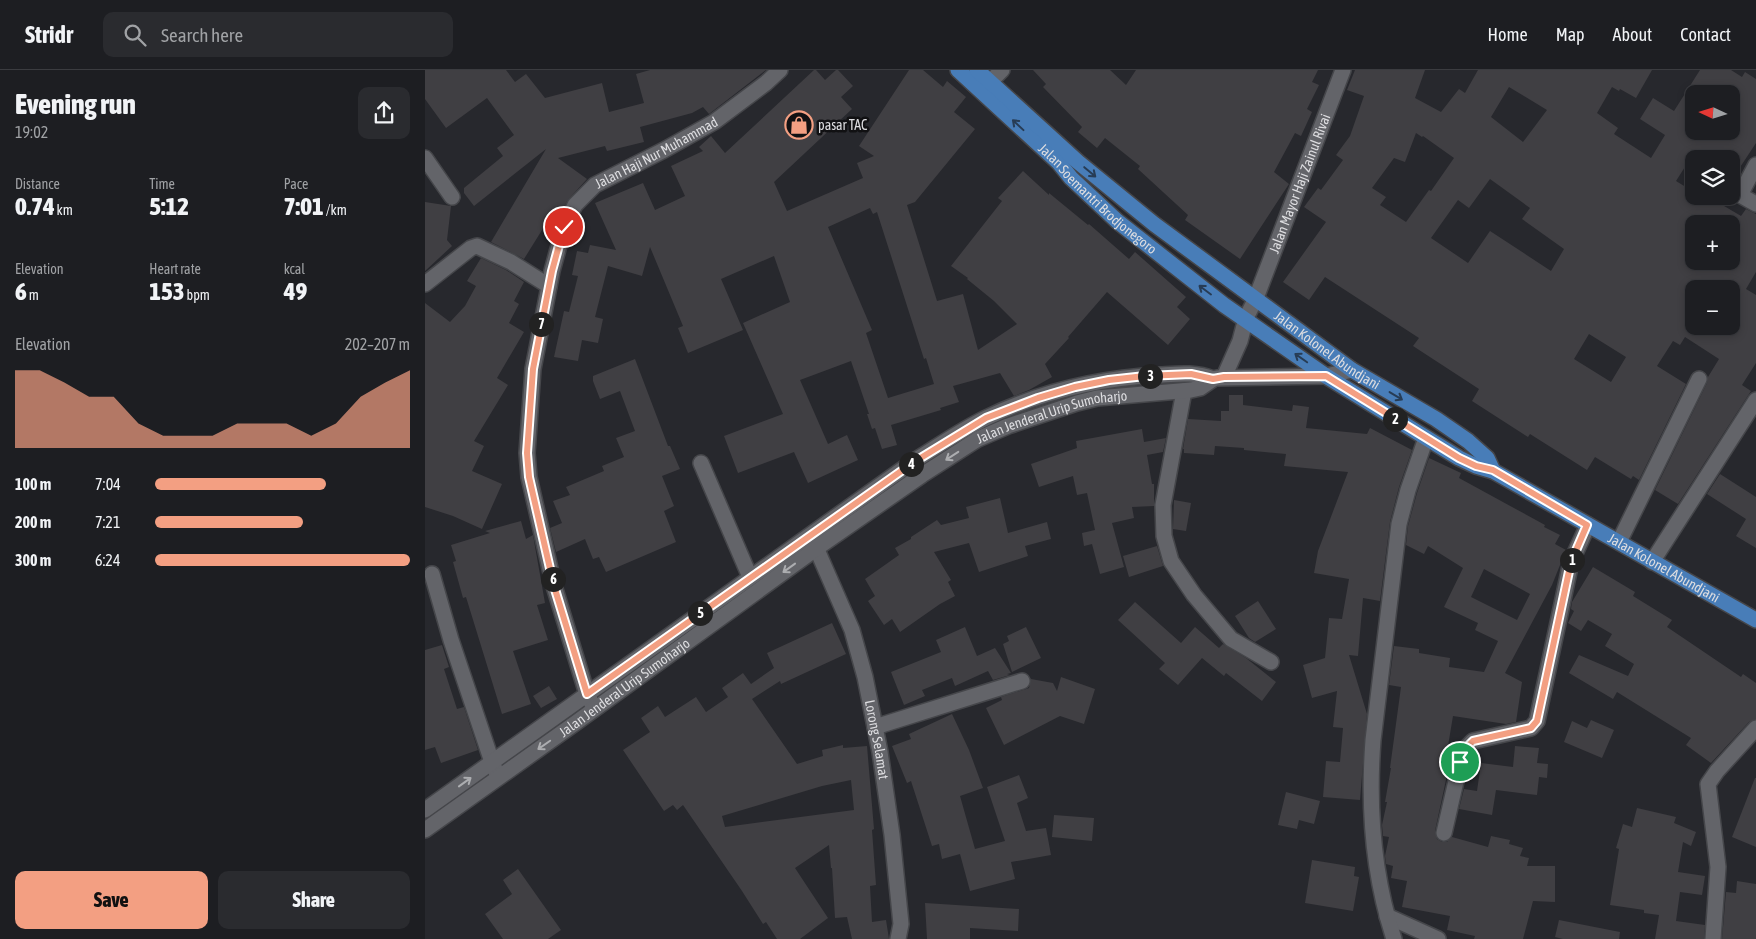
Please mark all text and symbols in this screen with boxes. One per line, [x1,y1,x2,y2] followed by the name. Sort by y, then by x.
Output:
[103,12,453,57] search box
[25,21,73,48] text: Stridr
[121,21,149,49] icon: search
[161,24,243,46] text: Search here
[1488,24,1528,45] text: Home
[1556,24,1585,45] text: Map
[1613,24,1652,45] text: About
[1680,24,1731,45] text: Contact
[1685,85,1740,140] north arrow
[1685,85,1740,335] map controls
[358,87,410,139] button: share
[15,88,136,120] text: Evening run
[784,110,814,140] shop icon: pasar TAC
[1266,112,1334,256] street label: Jalan Mayor Haji Zainul Rivai
[592,114,721,192] street label: Jalan Haji Nur Muhammad
[818,117,868,133] place label: pasar TAC
[1012,120,1025,131] one-way arrow
[15,123,48,141] text: 19:02
[1035,140,1160,257] street label: Jalan Soemantri Brodjonegoro
[1685,150,1740,205] button: layers
[1084,166,1097,177] one-way arrow
[15,176,60,192] text: Distance
[149,176,175,192] text: Time
[284,176,308,192] text: Pace
[15,192,55,220] text: 0.74
[149,192,189,220] text: 5:12
[284,192,324,220] text: 7:01
[55,202,73,218] text: km
[324,202,347,218] text: /km
[543,206,585,248] pin
[550,213,578,241] icon: check
[1685,215,1740,270] button: +
[15,261,64,277] text: Elevation
[149,261,201,277] text: Heart rate
[284,261,305,277] text: kcal
[15,277,27,305] text: 6
[149,277,185,305] text: 153
[284,277,307,305] text: 49
[1685,280,1740,335] button: −
[1199,285,1212,296] one-way arrow
[27,287,39,303] text: m
[185,287,210,303] text: bpm
[1271,307,1383,393] street label: Jalan Kolonel Abundjani
[529,312,553,336] pin: 7
[538,316,545,332] text: 7
[15,335,70,353] text: Elevation
[345,335,410,353] text: 202–207 m
[1294,353,1308,363] one-way arrow
[1137,364,1163,388] pin: 3
[1147,368,1154,384] text: 3
[974,387,1128,447] street label: Jalan Jenderal Urip Sumoharjo
[1389,391,1403,401] one-way arrow
[1383,406,1407,432] pin: 2
[1392,411,1399,427] text: 2
[945,451,959,461] one-way arrow
[899,452,923,476] pin: 4
[908,456,915,472] text: 4
[15,475,51,493] text: 100 m
[95,475,121,493] text: 7:04
[15,513,51,531] text: 200 m
[95,513,120,531] text: 7:21
[1605,530,1723,606] street label: Jalan Kolonel Abundjani
[1559,548,1585,572] pin: 1
[15,551,51,569] text: 300 m
[95,551,120,569] text: 6:24
[1569,552,1576,568] text: 1
[782,563,796,573] one-way arrow
[541,566,565,592] pin: 6
[550,571,557,587] text: 6
[687,600,713,626] pin: 5
[697,605,704,621] text: 5
[556,635,693,740] street label: Jalan Jenderal Urip Sumoharjo
[862,698,892,780] street label: Lorong Selamat
[538,740,552,750] one-way arrow
[1439,741,1481,783] pin
[1446,748,1474,776] icon: arrive
[458,777,472,787] one-way arrow
[15,871,208,929] button: Save
[218,871,410,929] button: Share

